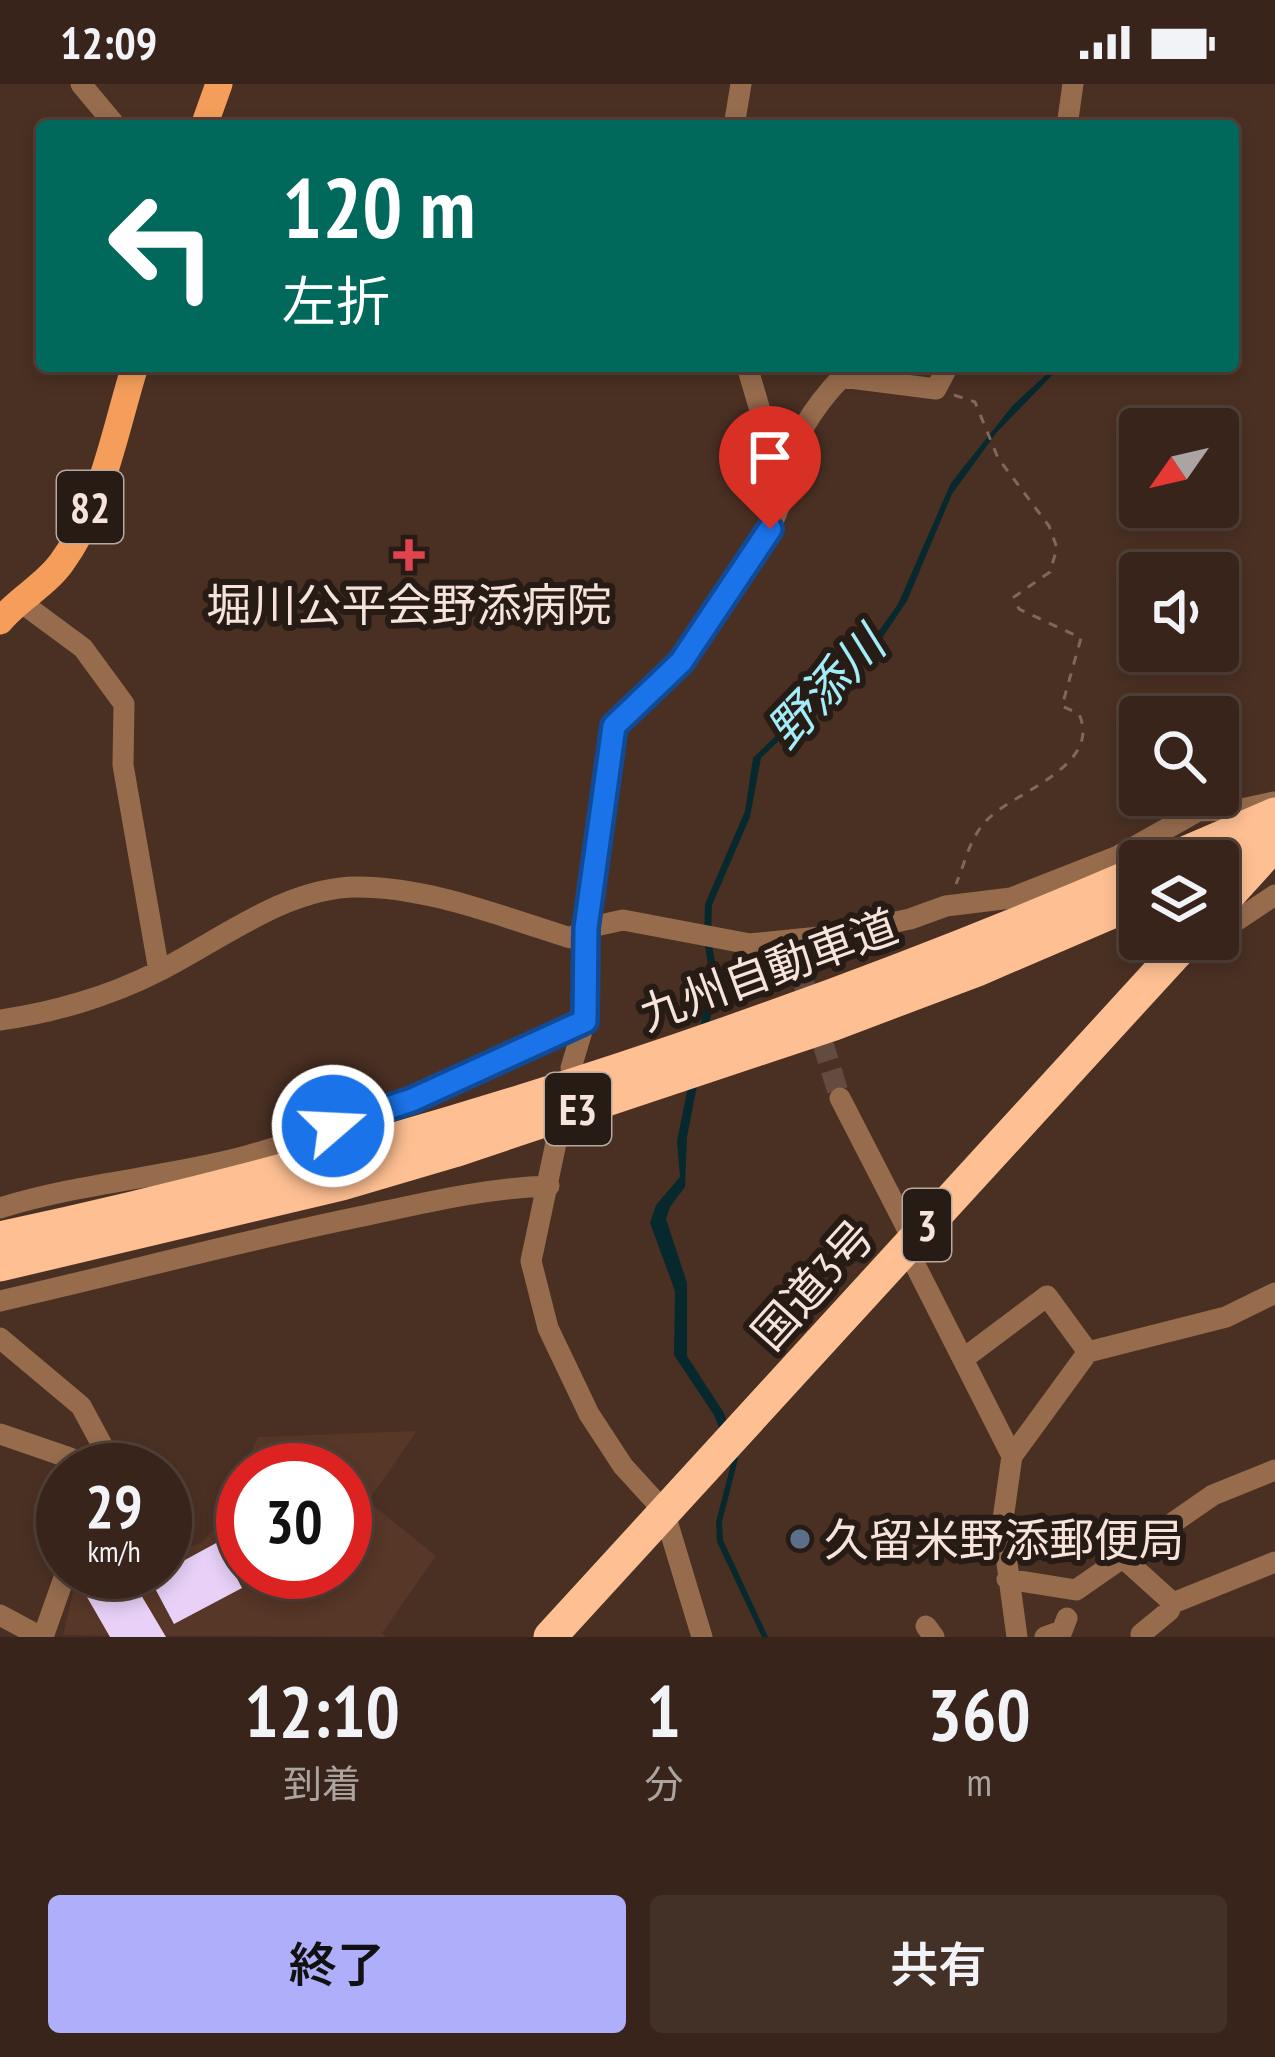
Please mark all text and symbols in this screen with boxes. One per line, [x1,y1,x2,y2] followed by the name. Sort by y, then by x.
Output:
[60,13,157,71] text: 12:09
[282,152,475,261] text: 120 m
[84,168,240,324] icon: left
[282,266,390,336] text: 左折
[719,406,821,529] pin
[1119,408,1239,528] north arrow
[1119,408,1239,960] map controls
[737,424,803,490] icon: arrive
[57,471,123,543] road number: 82
[393,539,425,571] marker: 堀川公平会野添病院
[1119,552,1239,672] button: sound
[206,575,612,633] place label: 堀川公平会野添病院
[753,610,901,760] water label: 野添川
[1119,696,1239,816] button: search
[1119,840,1239,960] button: layers
[631,896,905,1042] street label: 九州自動車道
[270,1063,396,1189] position arrow
[545,1073,611,1145] road number: E3
[903,1189,951,1261] road number: 3
[739,1207,885,1361] street label: 国道3号
[216,1443,372,1599] speed limit sign: 30
[85,1467,143,1545] text: 29
[824,1510,1184,1568] place label: 久留米野添郵便局
[787,1526,813,1552] marker: 久留米野添郵便局
[87,1531,141,1570] text: km/h
[244,1664,400,1757] text: 12:10
[647,1664,681,1757] text: 1
[927,1667,1031,1760] text: 360
[966,1756,992,1807] text: m
[283,1758,361,1809] text: 到着
[644,1758,683,1809] text: 分
[48,1895,626,2033] button: 終了
[650,1895,1227,2033] button: 共有

